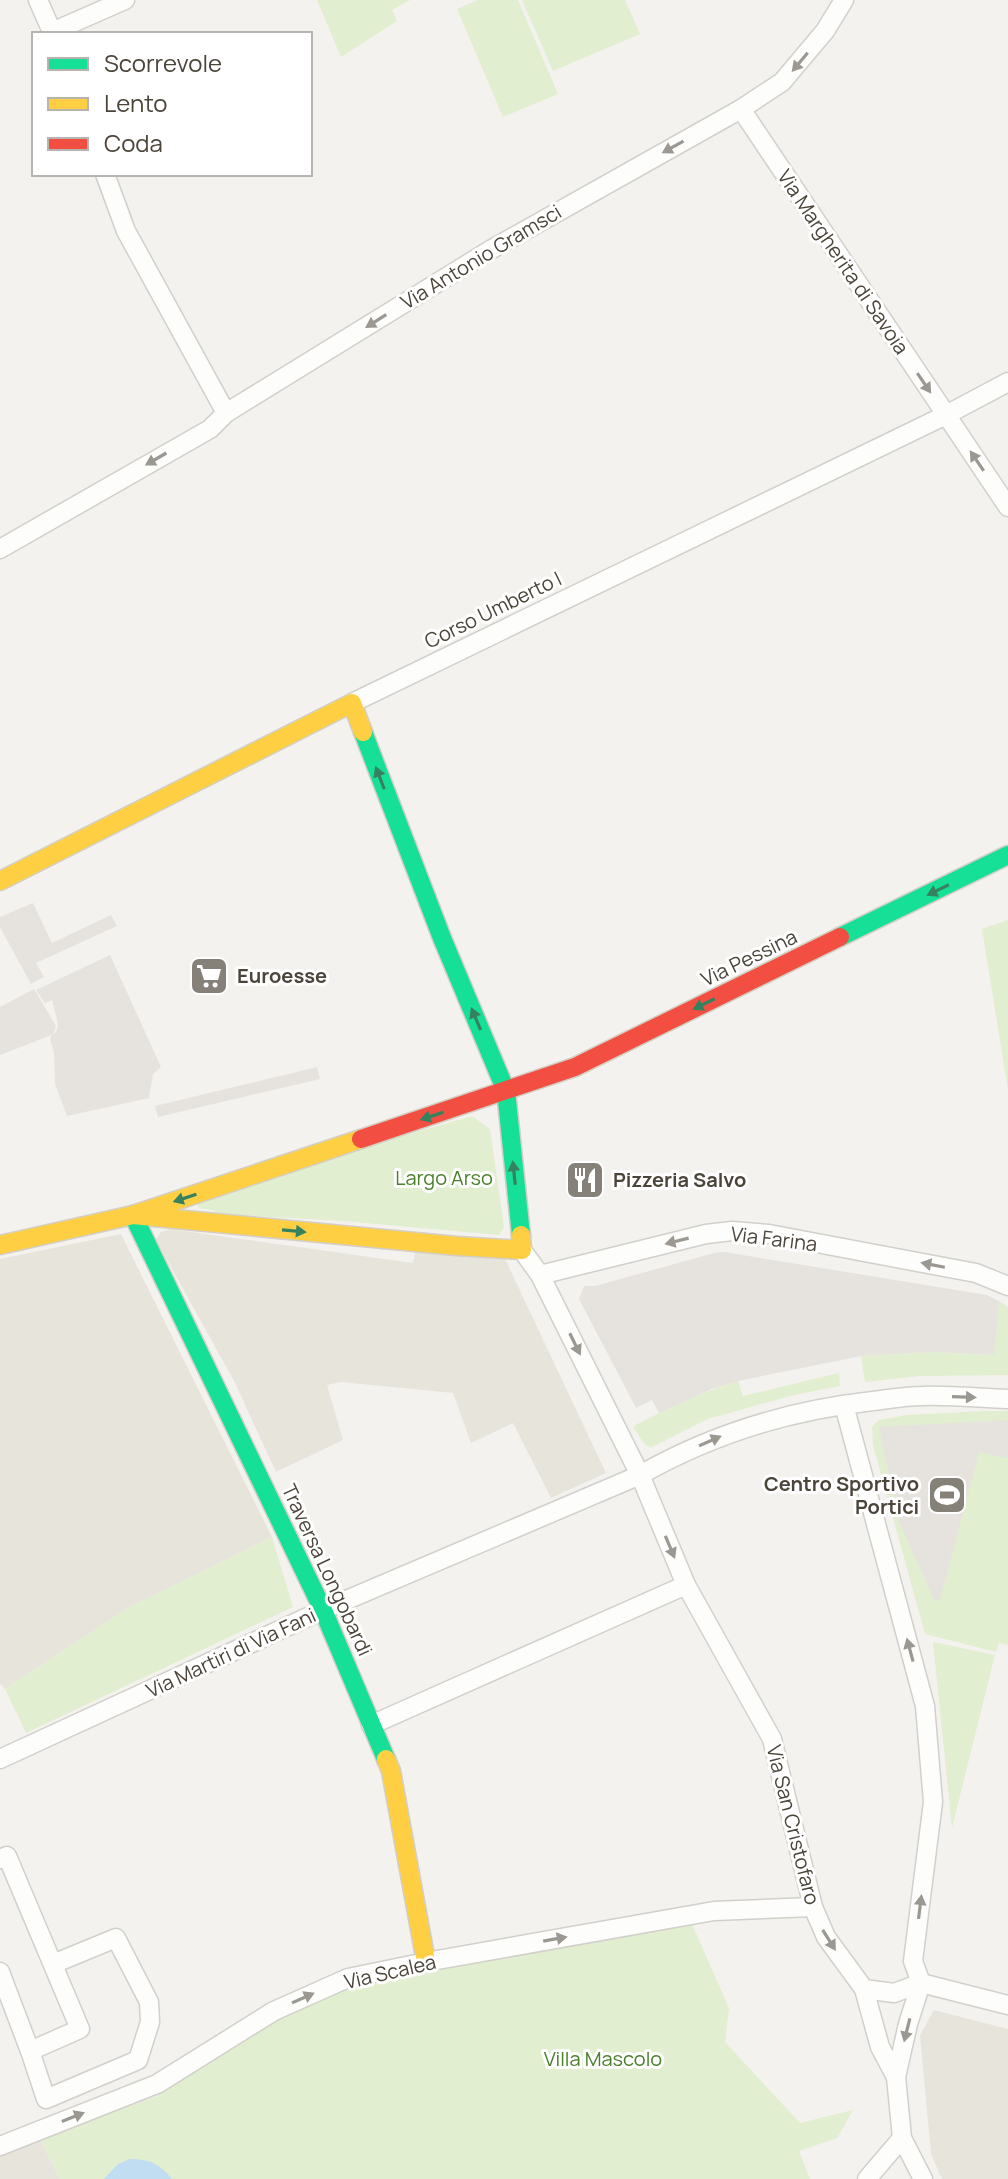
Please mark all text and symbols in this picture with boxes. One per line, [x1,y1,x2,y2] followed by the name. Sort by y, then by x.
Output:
[32,32,312,176] legend
[104,46,222,79] text: Scorrevole
[791,52,809,71] one-way arrow
[104,86,168,119] text: Lento
[104,126,163,159] text: Coda
[661,140,684,154] one-way arrow
[771,164,915,359] street label: Via Margherita di Savoia
[395,198,566,315] street label: Via Antonio Gramsci
[365,313,386,328] one-way arrow
[916,372,931,394] one-way arrow
[970,450,985,471] one-way arrow
[145,453,168,466] one-way arrow
[420,565,566,654] street label: Corso Umberto I
[373,766,386,790] one-way arrow
[926,883,950,897] one-way arrow
[696,923,801,992] street label: Via Pessina
[188,955,230,997] supermarket icon: Euroesse
[237,962,327,989] place label: Euroesse
[693,997,716,1011] one-way arrow
[470,1008,483,1031] one-way arrow
[420,1110,444,1122] one-way arrow
[564,1159,606,1201] restaurant icon: Pizzeria Salvo
[508,1160,521,1185] one-way arrow
[395,1164,493,1191] park label: Largo Arso
[613,1166,746,1193] place label: Pizzeria Salvo
[173,1192,197,1205] one-way arrow
[729,1220,819,1257] street label: Via Farina
[282,1224,307,1237] one-way arrow
[664,1235,689,1248] one-way arrow
[920,1259,945,1271] one-way arrow
[568,1333,581,1356] one-way arrow
[952,1391,977,1404] one-way arrow
[698,1435,722,1448] one-way arrow
[764,1470,919,1520] place label: Centro Sportivo Portici
[926,1474,968,1516] sports icon: Centro Sportivo Portici
[276,1480,379,1660] street label: Traversa Longobardi
[664,1535,677,1559] one-way arrow
[141,1601,320,1704] street label: Via Martiri di Via Fani
[904,1637,916,1662] one-way arrow
[761,1742,826,1908] street label: Via San Cristofaro
[914,1894,927,1919] one-way arrow
[822,1929,836,1951] one-way arrow
[542,1933,567,1945] one-way arrow
[341,1948,438,1995] street label: Via Scalea
[291,1992,314,2005] one-way arrow
[900,2017,913,2042] one-way arrow
[544,2045,662,2072] park label: Villa Mascolo
[61,2111,85,2124] one-way arrow

